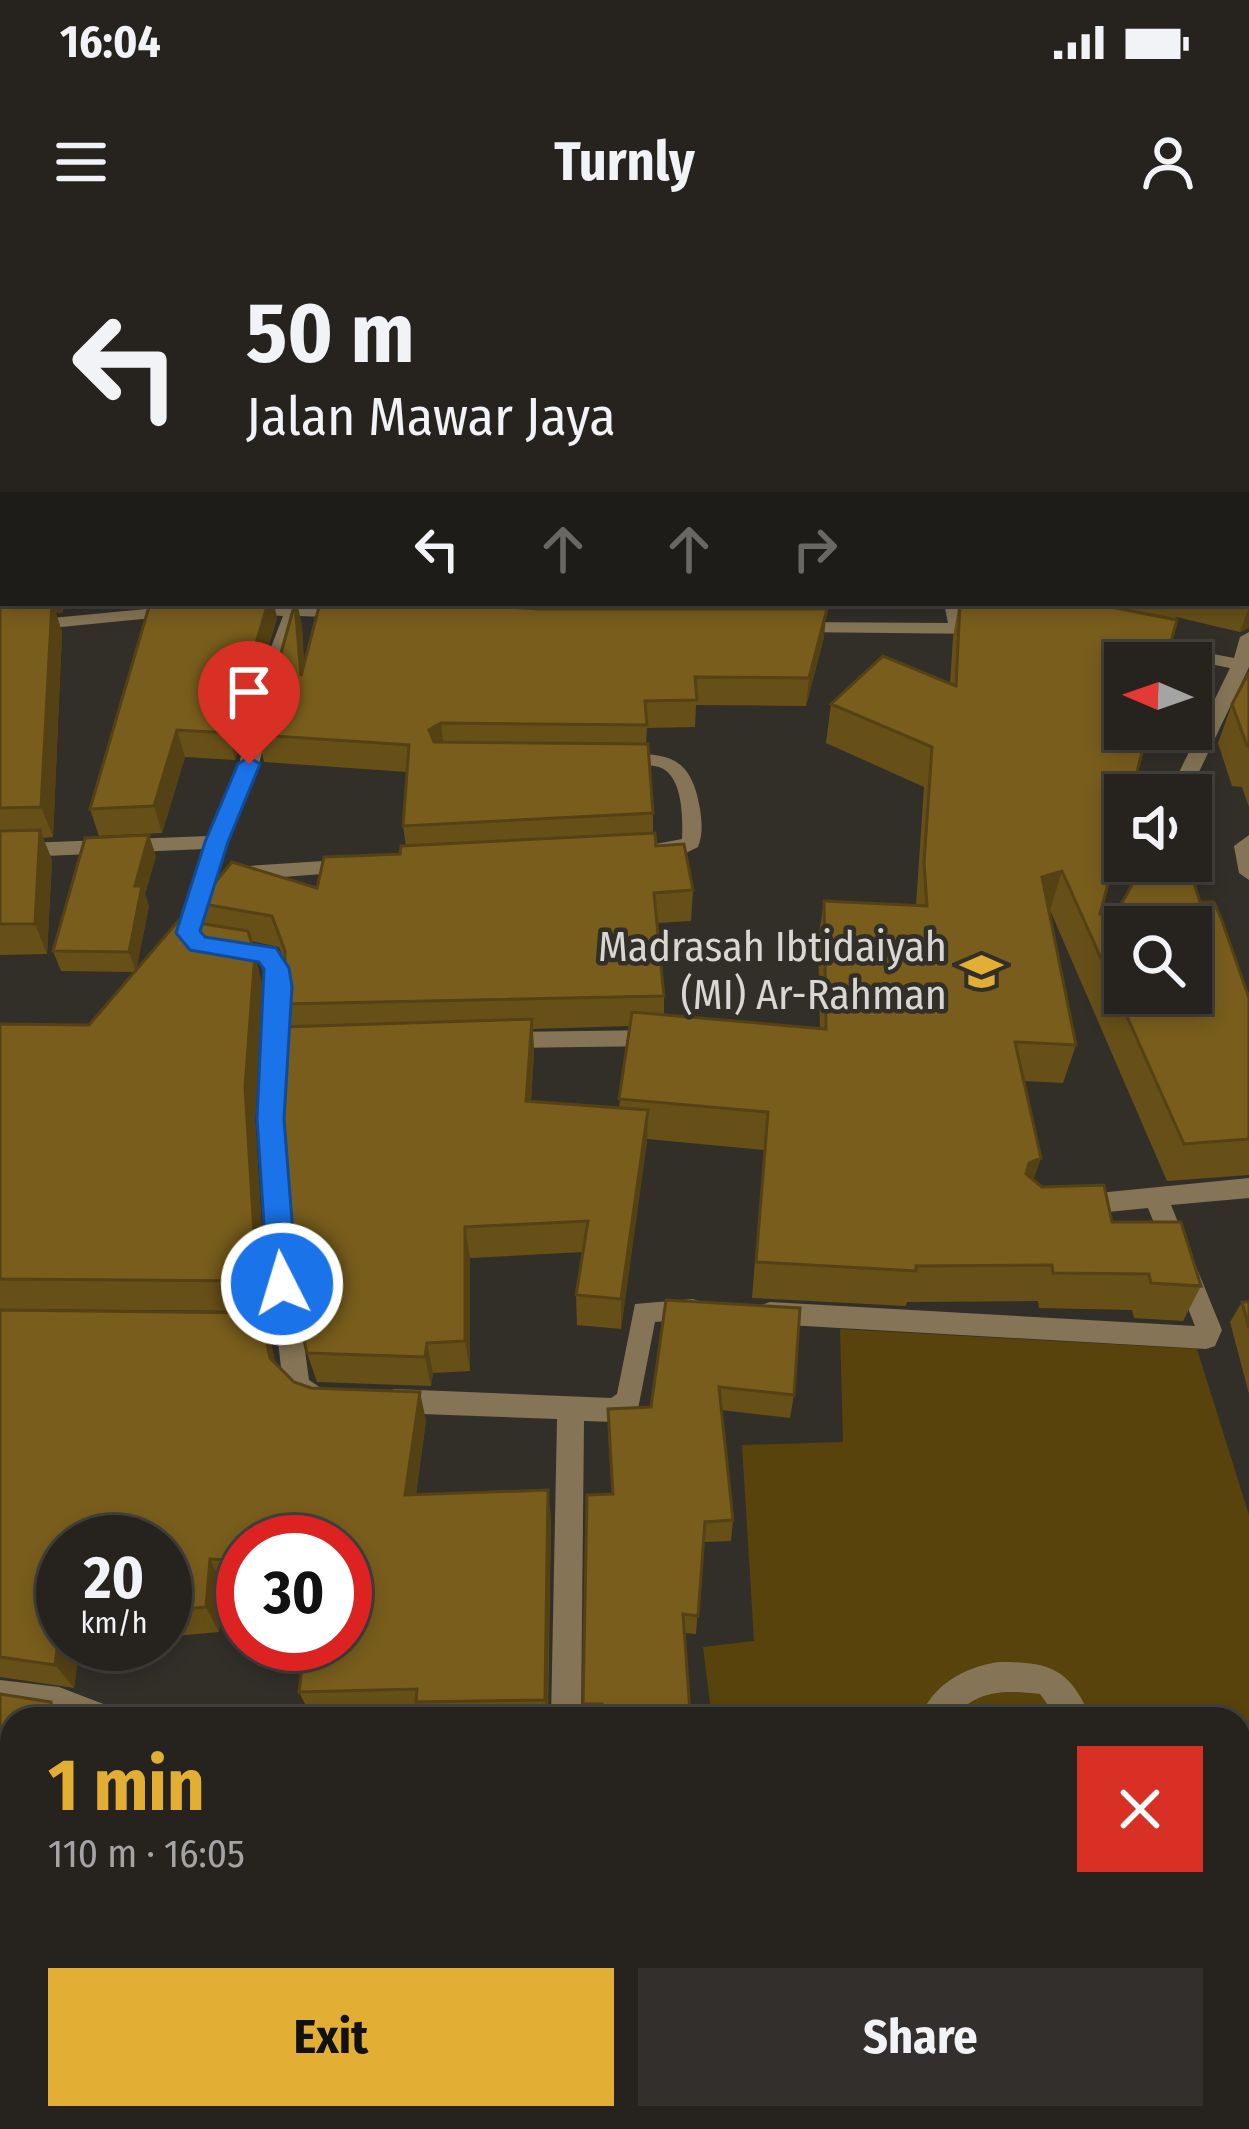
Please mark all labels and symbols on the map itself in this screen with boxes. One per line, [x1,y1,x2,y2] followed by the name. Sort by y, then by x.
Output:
[198,641,300,764] pin
[1104,642,1212,750] north arrow
[598,922,947,1020] place label: Madrasah Ibtidaiyah (MI) Ar-Rahman
[958,948,1004,994] school or university icon: Madrasah Ibtidaiyah (MI) Ar-Rahman
[219,1221,345,1347] position arrow
[216,1515,372,1671] speed limit sign: 30

